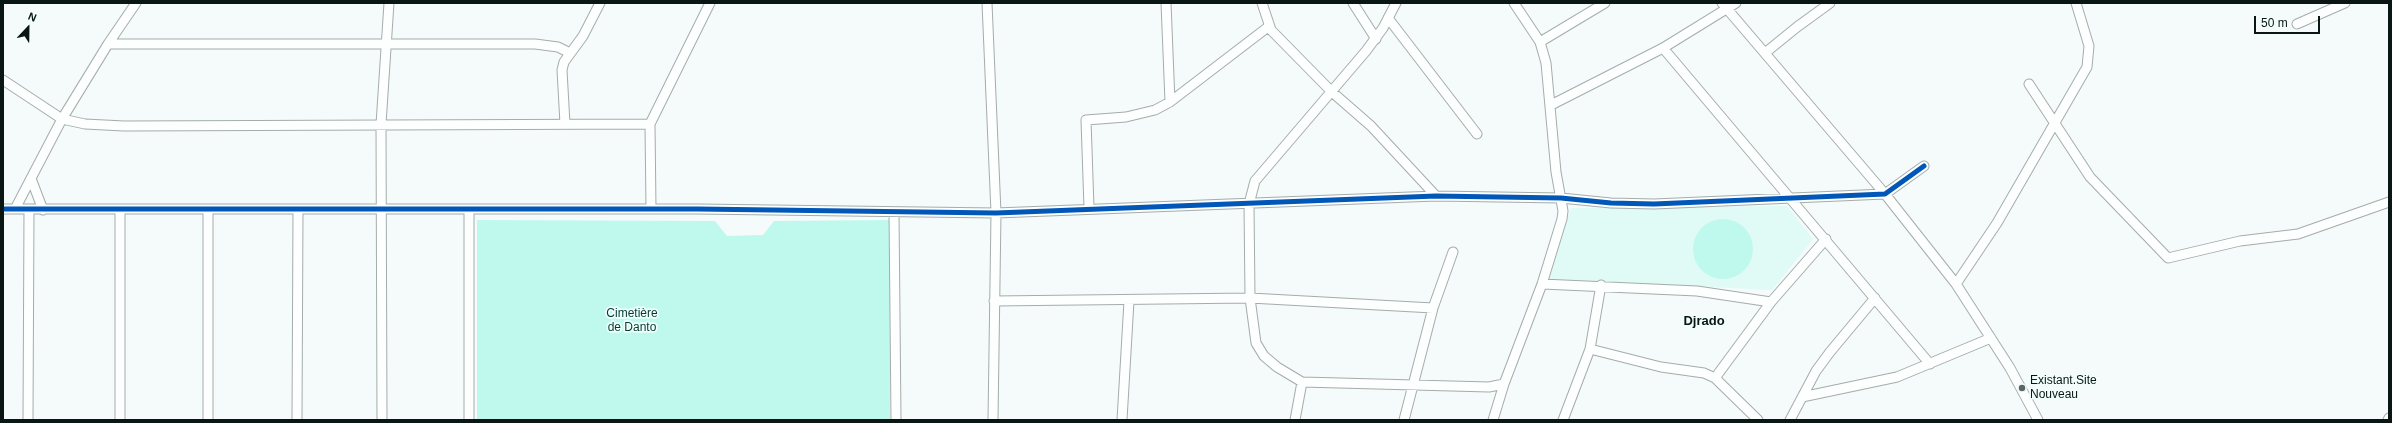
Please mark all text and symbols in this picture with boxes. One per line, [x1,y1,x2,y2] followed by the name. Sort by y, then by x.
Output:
[8,8,48,48] north arrow
[2256,8,2322,34] scale bar
[27,10,38,24] text: N
[2261,16,2288,30] text: 50 m
[606,307,658,335] park label: Cimetière de Danto
[1683,313,1725,329] district label: Djrado
[2030,374,2097,402] place label: Existant.Site Nouveau
[2017,383,2027,393] marker: Existant.Site Nouveau

